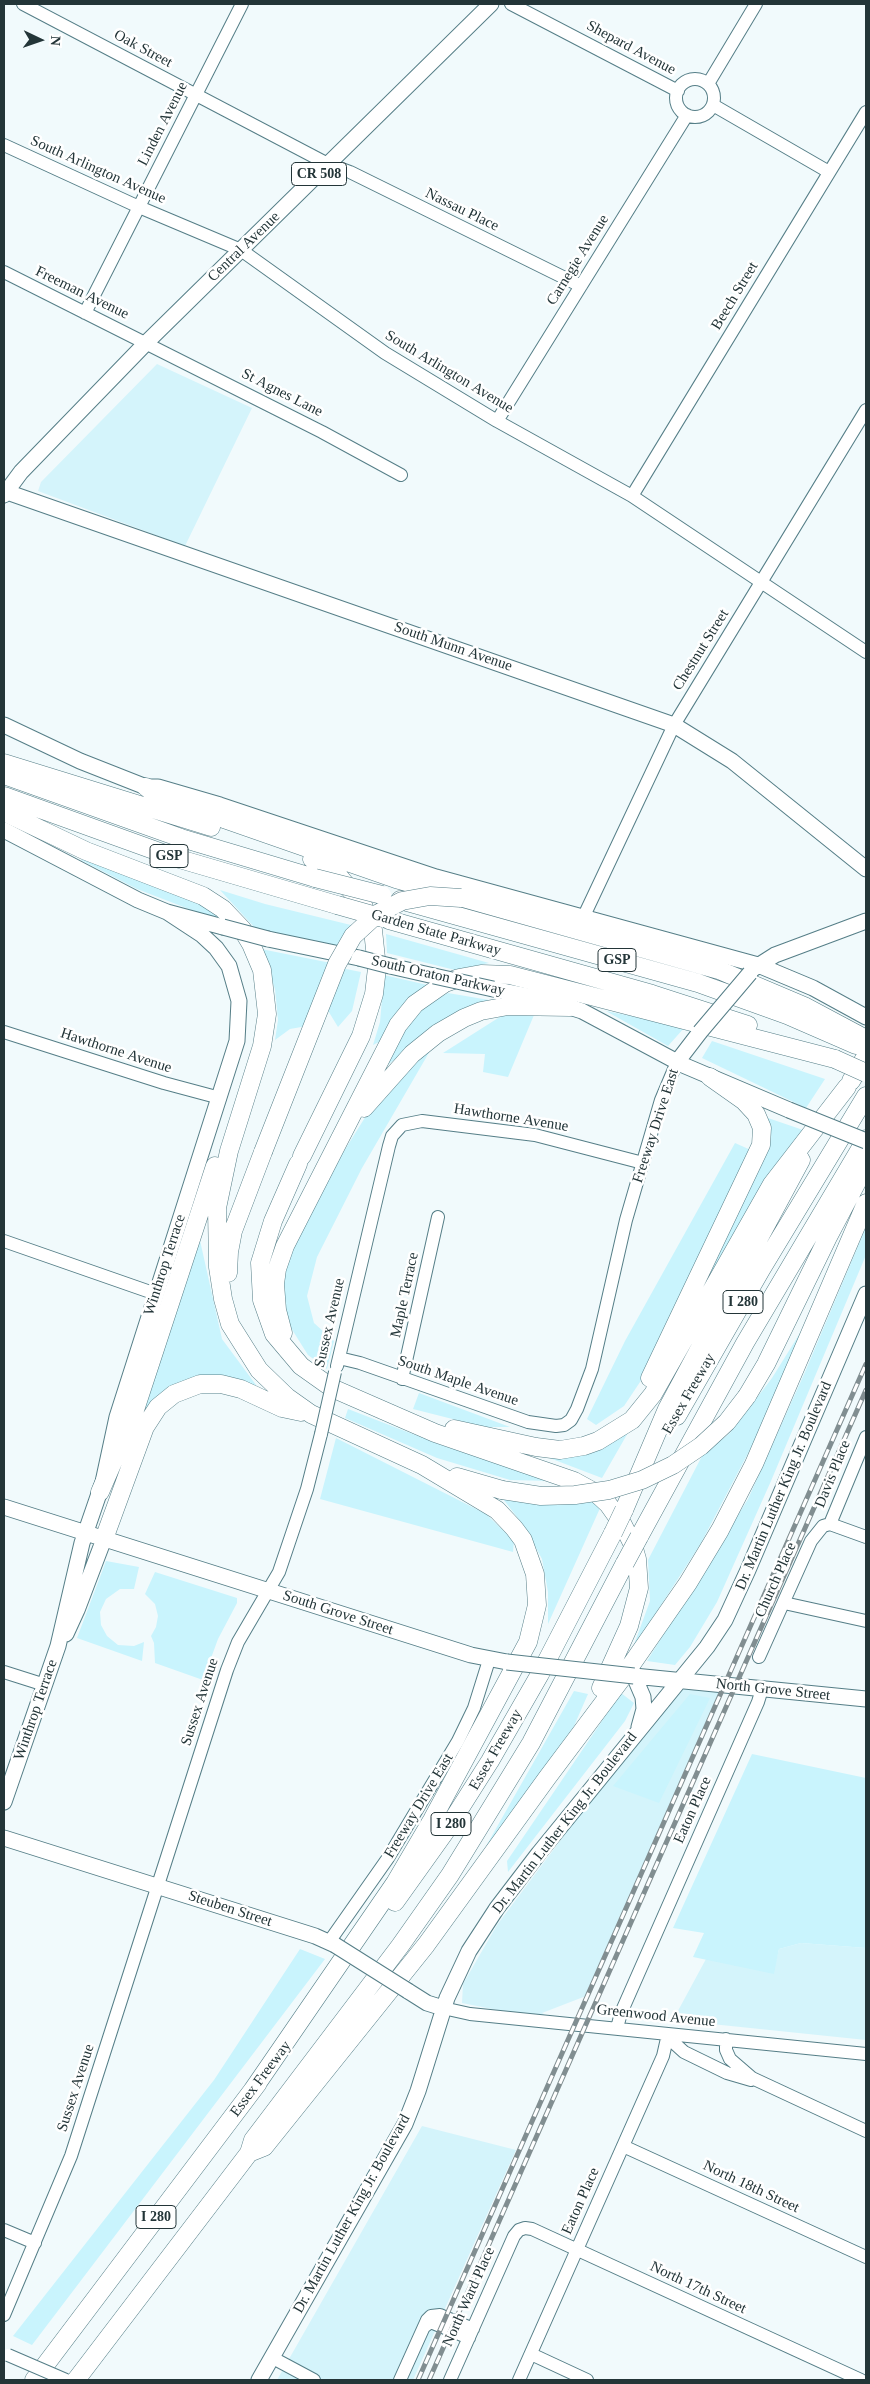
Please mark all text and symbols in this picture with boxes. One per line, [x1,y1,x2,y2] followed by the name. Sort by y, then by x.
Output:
[15,15,65,65] north arrow
[583,17,679,79] street label: Shepard Avenue
[111,26,175,72] street label: Oak Street
[48,35,63,46] text: N
[134,79,192,169] street label: Linden Avenue
[27,132,169,208] street label: South Arlington Avenue
[292,162,346,185] road number: CR 508
[422,184,502,236] street label: Nassau Place
[204,208,284,286] street label: Central Avenue
[543,211,613,309] street label: Carnegie Avenue
[708,259,762,333] street label: Beech Street
[32,263,132,323] street label: Freeman Avenue
[382,327,516,417] street label: South Arlington Avenue
[239,365,325,421] street label: St Agnes Lane
[669,606,733,694] street label: Chestnut Street
[392,618,514,676] street label: South Munn Avenue
[150,844,188,868] road number: GSP
[369,906,503,960] street label: Garden State Parkway
[598,948,636,972] road number: GSP
[369,952,507,1000] street label: South Oraton Parkway
[58,1025,174,1077] street label: Hawthorne Avenue
[629,1067,683,1185] street label: Freeway Drive East
[452,1100,570,1136] street label: Hawthorne Avenue
[140,1212,190,1318] street label: Winthrop Terrace
[387,1251,423,1339] street label: Maple Terrace
[311,1277,349,1369] street label: Sussex Avenue
[723,1290,763,1314] road number: I 280
[659,1350,719,1438] street label: Essex Freeway
[395,1352,521,1410] street label: South Maple Avenue
[732,1379,836,1593] street label: Dr. Martin Luther King Jr. Boulevard
[811,1438,855,1510] street label: Davis Place
[751,1540,801,1620] street label: Church Place
[281,1587,395,1639] street label: South Grove Street
[177,1656,223,1748] street label: Sussex Avenue
[10,1657,62,1763] street label: Winthrop Terrace
[715,1675,831,1705] street label: North Grove Street
[466,1706,526,1794] street label: Essex Freeway
[489,1729,641,1917] street label: Dr. Martin Luther King Jr. Boulevard
[381,1750,457,1862] street label: Freeway Drive East
[670,1774,716,1846] street label: Eaton Place
[431,1812,471,1836] road number: I 280
[186,1887,274,1931] street label: Steuben Street
[596,2001,716,2031] street label: Greenwood Avenue
[227,2037,295,2121] street label: Essex Freeway
[53,2042,99,2134] street label: Sussex Avenue
[290,2111,414,2317] street label: Dr. Martin Luther King Jr. Boulevard
[700,2157,802,2217] street label: North 18th Street
[558,2165,604,2237] street label: Eaton Place
[136,2206,176,2228] road number: I 280
[439,2244,499,2350] street label: North Ward Place
[647,2258,749,2318] street label: North 17th Street

